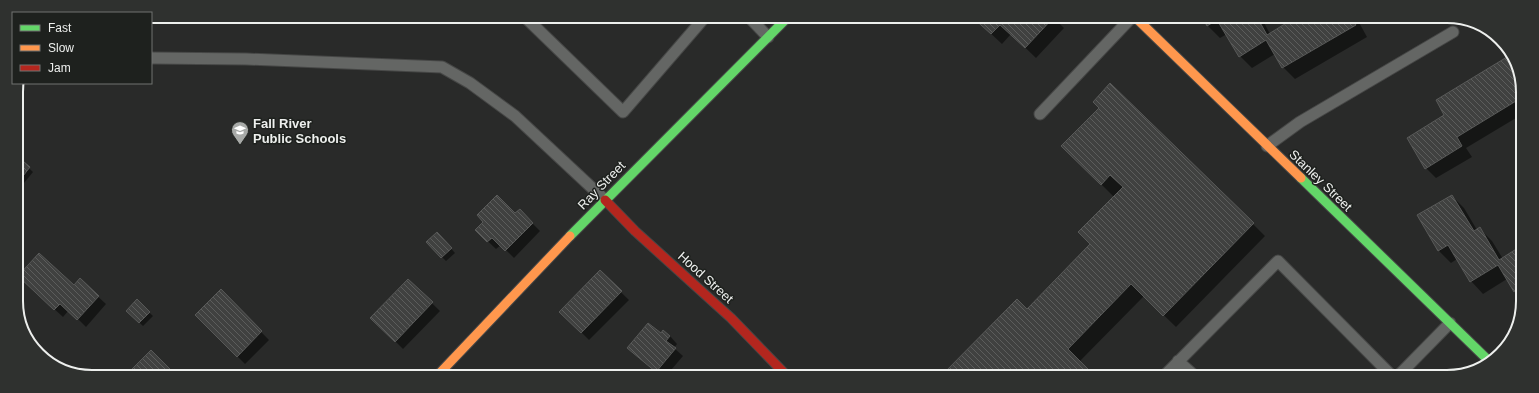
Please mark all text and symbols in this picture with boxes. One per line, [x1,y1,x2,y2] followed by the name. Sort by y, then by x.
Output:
[12,12,152,84] legend
[48,21,72,35] text: Fast
[48,41,74,55] text: Slow
[48,61,71,75] text: Jam
[253,116,346,146] place label: Fall River Public Schools
[230,120,250,145] school or university icon: Fall River Public Schools
[1286,147,1356,214] street label: Stanley Street
[575,158,628,213] street label: Ray Street
[675,249,737,306] street label: Hood Street

